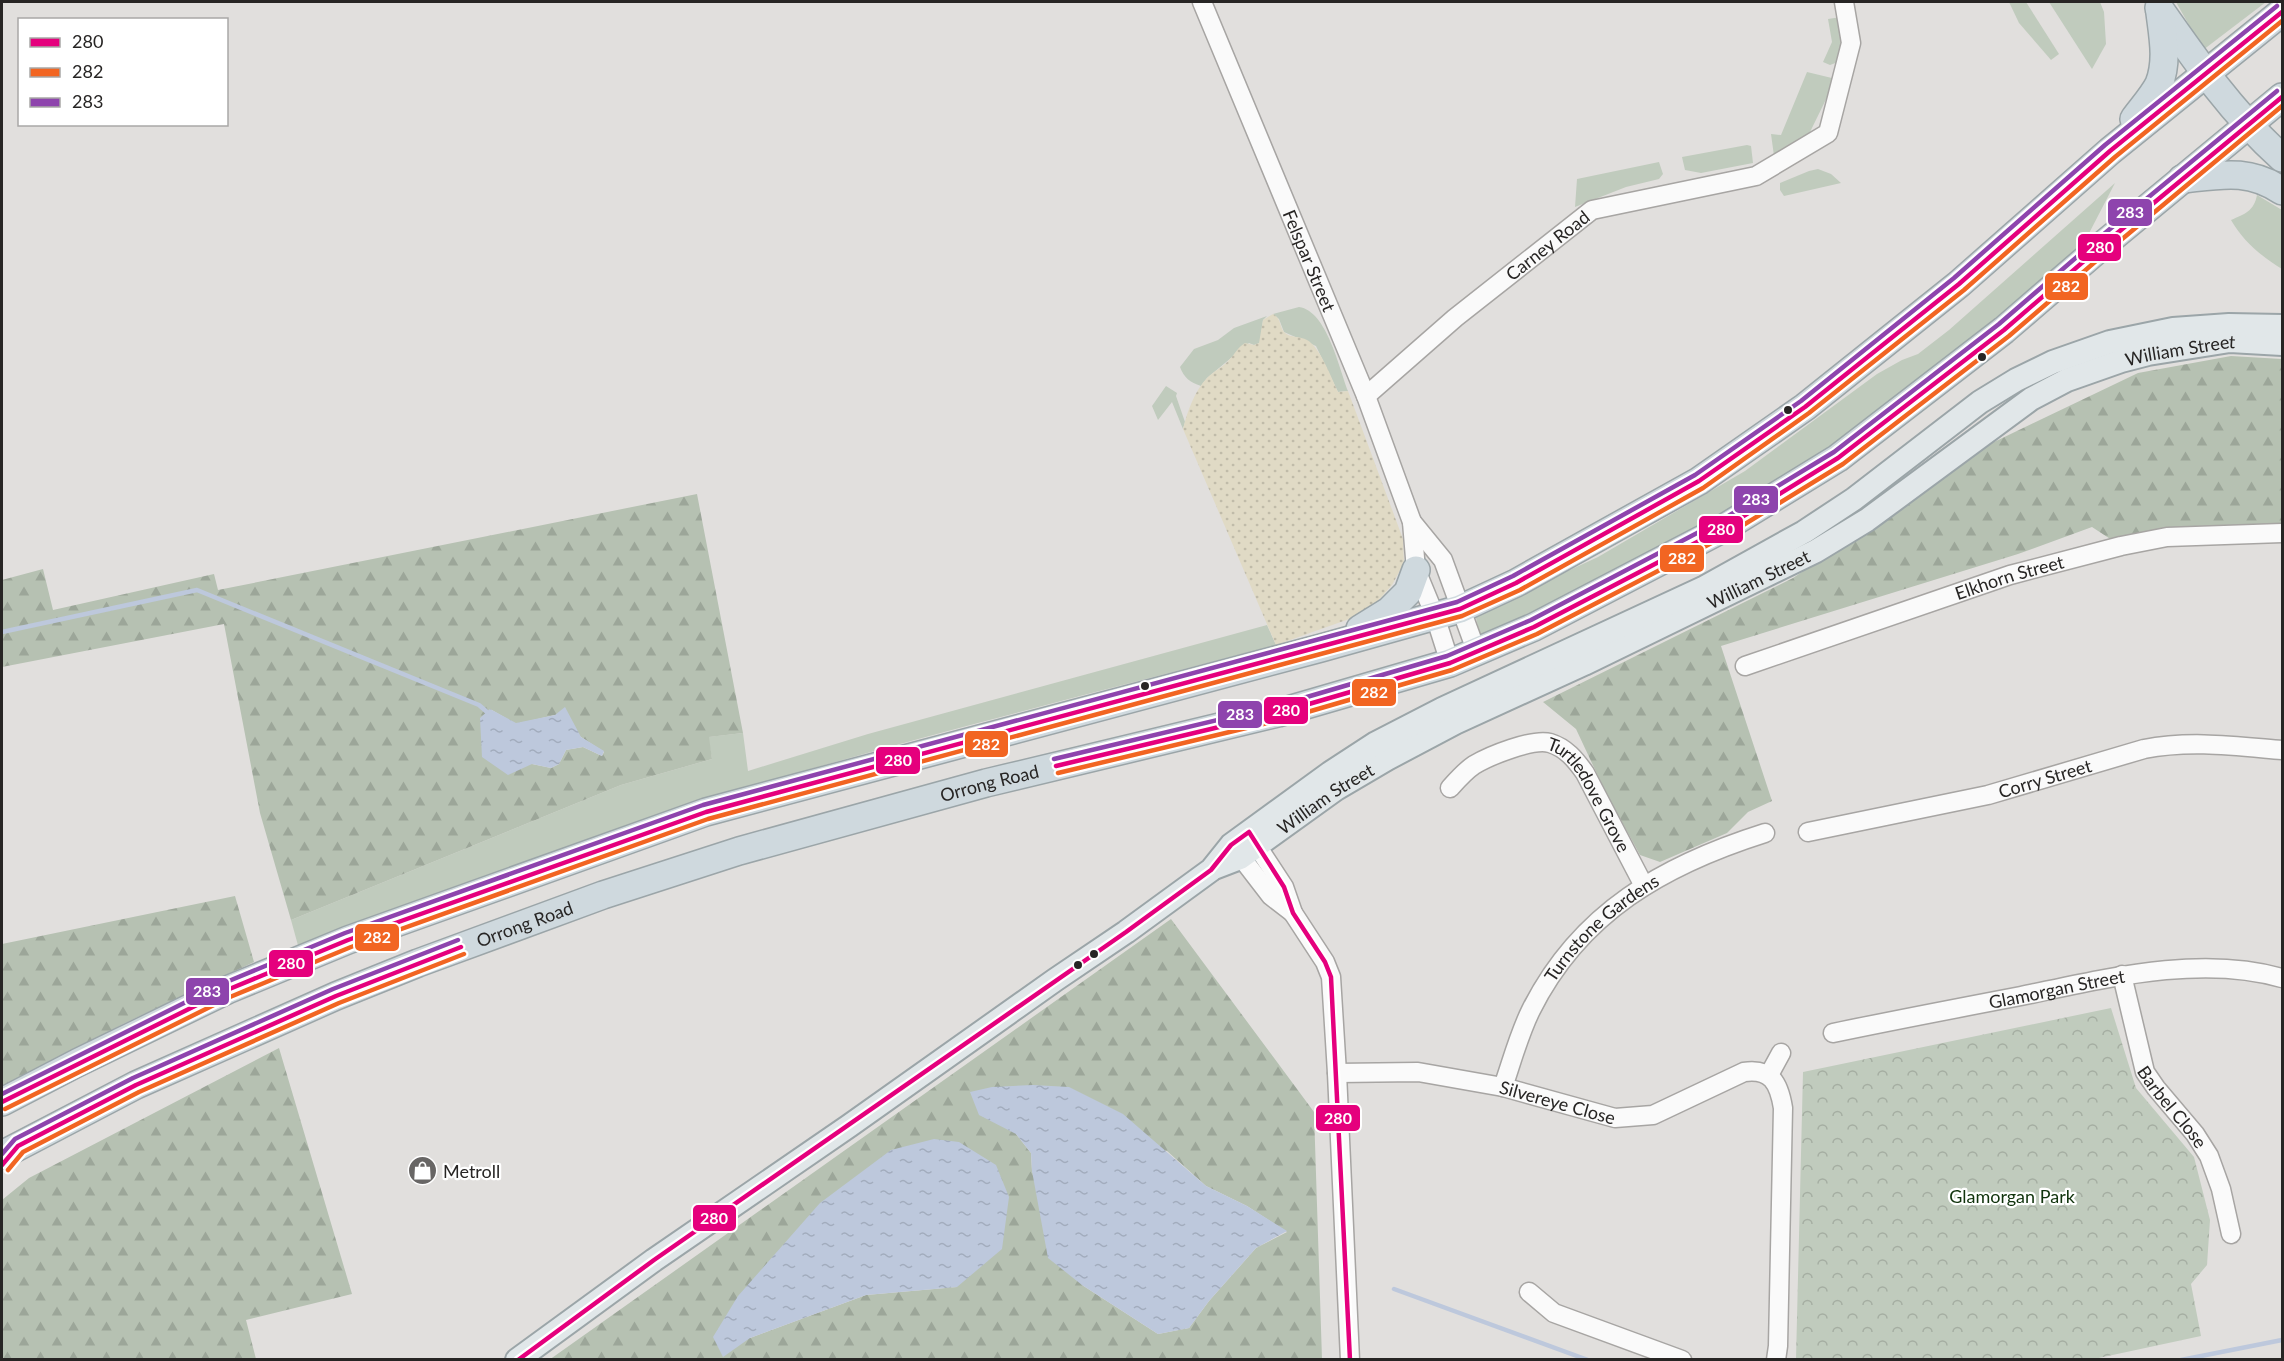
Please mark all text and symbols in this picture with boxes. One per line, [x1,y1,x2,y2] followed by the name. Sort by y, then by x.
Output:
[18,18,228,126] legend
[72,30,103,52] text: 280
[72,60,103,82] text: 282
[72,90,103,112] text: 283
[2107,198,2153,227] line badge: 283
[2116,202,2144,221] text: 283
[1501,205,1594,285] street label: Carney Road
[1279,206,1341,315] street label: Felspar Street
[2077,233,2122,262] line badge: 280
[2086,237,2114,256] text: 280
[2044,272,2089,301] line badge: 282
[2052,276,2080,295] text: 282
[2123,330,2236,370] street label: William Street
[1976,351,1988,363] unlabelled marker
[1782,404,1794,416] unlabelled marker
[1733,485,1779,514] line badge: 283
[1742,489,1770,508] text: 283
[1698,515,1744,544] line badge: 280
[1707,519,1735,538] text: 280
[1659,544,1705,573] line badge: 282
[1703,545,1814,613] street label: William Street
[1668,548,1696,567] text: 282
[1952,550,2067,604] street label: Elkhorn Street
[1351,678,1397,707] line badge: 282
[1139,680,1151,692] unlabelled marker
[1360,682,1388,701] text: 282
[1263,696,1309,725] line badge: 280
[1217,700,1263,729] line badge: 283
[1272,700,1300,719] text: 280
[1226,704,1254,723] text: 283
[964,730,1009,758] line badge: 282
[1545,732,1635,856] street label: Turtledove Grove
[972,734,1000,753] text: 282
[875,746,921,775] line badge: 280
[884,750,912,769] text: 280
[1996,754,2095,802] street label: Corry Street
[1273,758,1378,839] street label: William Street
[937,760,1041,806] street label: Orrong Road
[1539,869,1663,986] street label: Turnstone Gardens
[473,896,576,952] street label: Orrong Road
[354,923,400,952] line badge: 282
[363,927,391,946] text: 282
[1088,948,1100,960] unlabelled marker
[268,949,314,978] line badge: 280
[277,953,305,972] text: 280
[1072,959,1084,971] unlabelled marker
[1987,965,2127,1013] street label: Glamorgan Street
[185,977,230,1006] line badge: 283
[193,981,221,1000] text: 283
[2133,1061,2212,1152] street label: Barbel Close
[1497,1076,1618,1129] street label: Silvereye Close
[1315,1104,1361,1132] line badge: 280
[1324,1108,1352,1127] text: 280
[406,1155,438,1187] shop icon: Metroll
[443,1160,500,1182] place label: Metroll
[1949,1185,2076,1207] park label: Glamorgan Park
[692,1204,737,1232] line badge: 280
[700,1208,728,1227] text: 280

